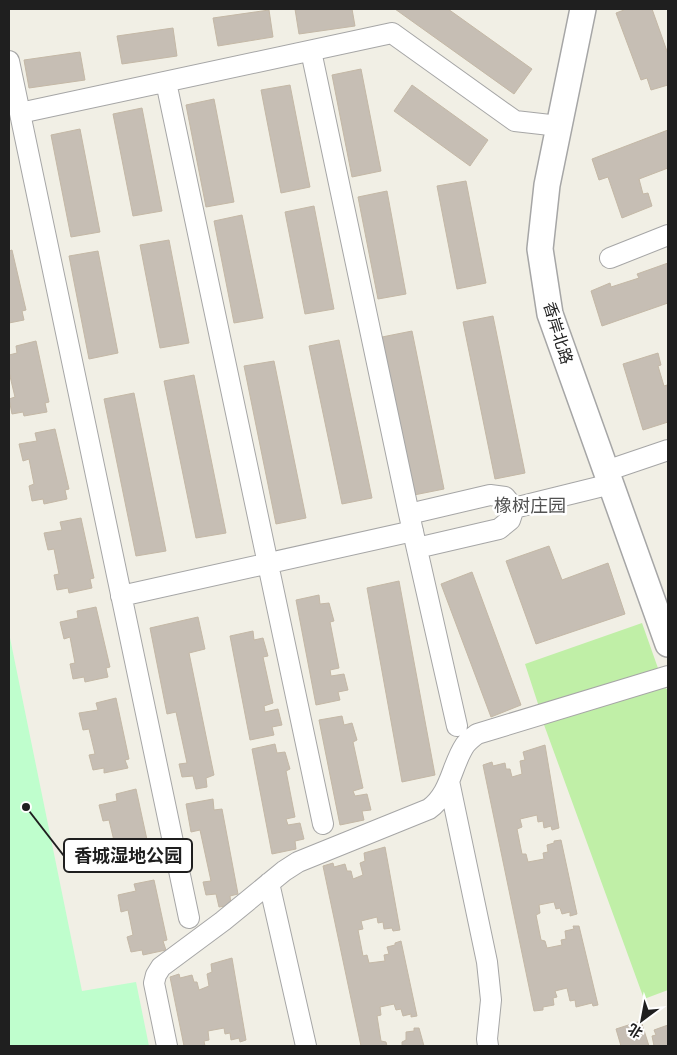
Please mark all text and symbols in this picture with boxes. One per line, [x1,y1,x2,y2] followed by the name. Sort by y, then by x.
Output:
[540,300,576,366] street label: 香岸北路
[494,495,566,516] district label: 橡树庄园
[64,839,192,872] callout: 香城湿地公园
[74,845,182,866] text: 香城湿地公园
[617,995,667,1045] north arrow
[625,1021,645,1042] text: 北

